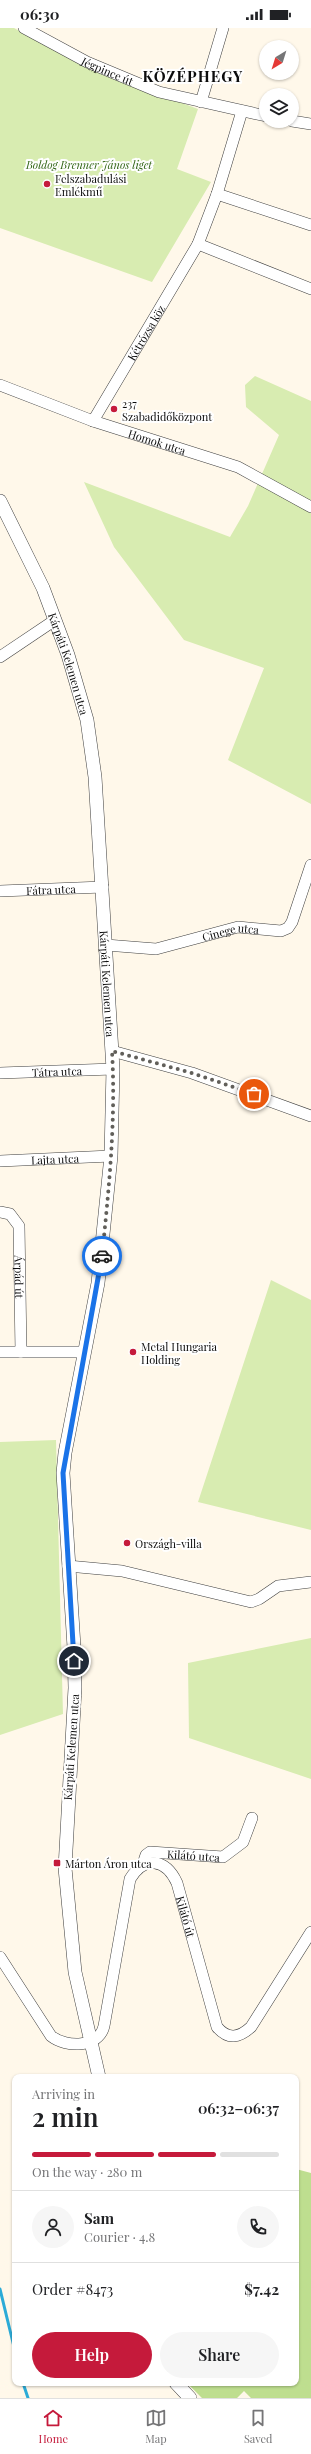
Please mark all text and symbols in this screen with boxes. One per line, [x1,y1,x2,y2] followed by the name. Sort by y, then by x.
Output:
[20,4,59,24] text: 06:30
[259,40,299,80] north arrow
[259,40,299,128] map controls
[78,53,136,88] street label: Jégpince út
[143,66,243,86] district label: KÖZÉPHEGY
[259,88,299,128] button: layers
[25,157,153,172] park label: Boldog Brenner János liget
[55,171,127,199] place label: Felszabadulási Emlékmű
[42,179,52,189] marker: Felszabadulási Emlékmű
[123,302,168,363] street label: Kétrózsa köz
[122,396,212,424] place label: 237 Szabadidőközpont
[109,404,119,414] marker: 237 Szabadidőközpont
[126,425,188,458] street label: Homok utca
[45,610,93,717] street label: Kárpáti Kelemen utca
[26,881,77,897] street label: Fátra utca
[200,920,260,944] street label: Cinege utca
[97,930,119,1038] street label: Kárpáti Kelemen utca
[32,1063,83,1079] street label: Tátra utca
[237,1077,271,1111] pin
[243,1083,265,1105] icon: bag
[31,1150,80,1167] street label: Lajta utca
[82,1236,122,1276] courier
[91,1245,113,1267] icon: car
[12,1254,28,1299] street label: Árpád út
[141,1339,218,1367] place label: Metal Hungaria Holding
[128,1347,138,1357] marker: Metal Hungaria Holding
[135,1536,202,1551] place label: Országh-villa
[122,1538,132,1548] marker: Országh-villa
[57,1644,91,1678] pin
[63,1650,85,1672] icon: home
[60,1693,82,1801] street label: Kárpáti Kelemen utca
[166,1846,221,1864] street label: Kilátó utca
[65,1856,152,1871] place label: Márton Áron utca
[52,1858,62,1868] marker: Márton Áron utca
[173,1894,199,1939] street label: Kilátó út
[32,2085,95,2102] text: Arriving in
[198,2098,279,2118] text: 06:32–06:37
[32,2099,98,2134] text: 2 min
[32,2163,142,2180] text: On the way · 280 m
[32,2206,74,2248] button: person
[237,2206,279,2248] button: phone
[84,2208,114,2228] text: Sam
[84,2228,155,2245] text: Courier · 4.8
[32,2279,113,2299] text: Order #8473
[244,2279,279,2299] text: $7.42
[32,2332,152,2378] button: Help
[160,2332,279,2378] button: Share
[38,2407,68,2446] tab: Home
[145,2407,167,2446] tab: Map
[244,2407,272,2446] tab: Saved

